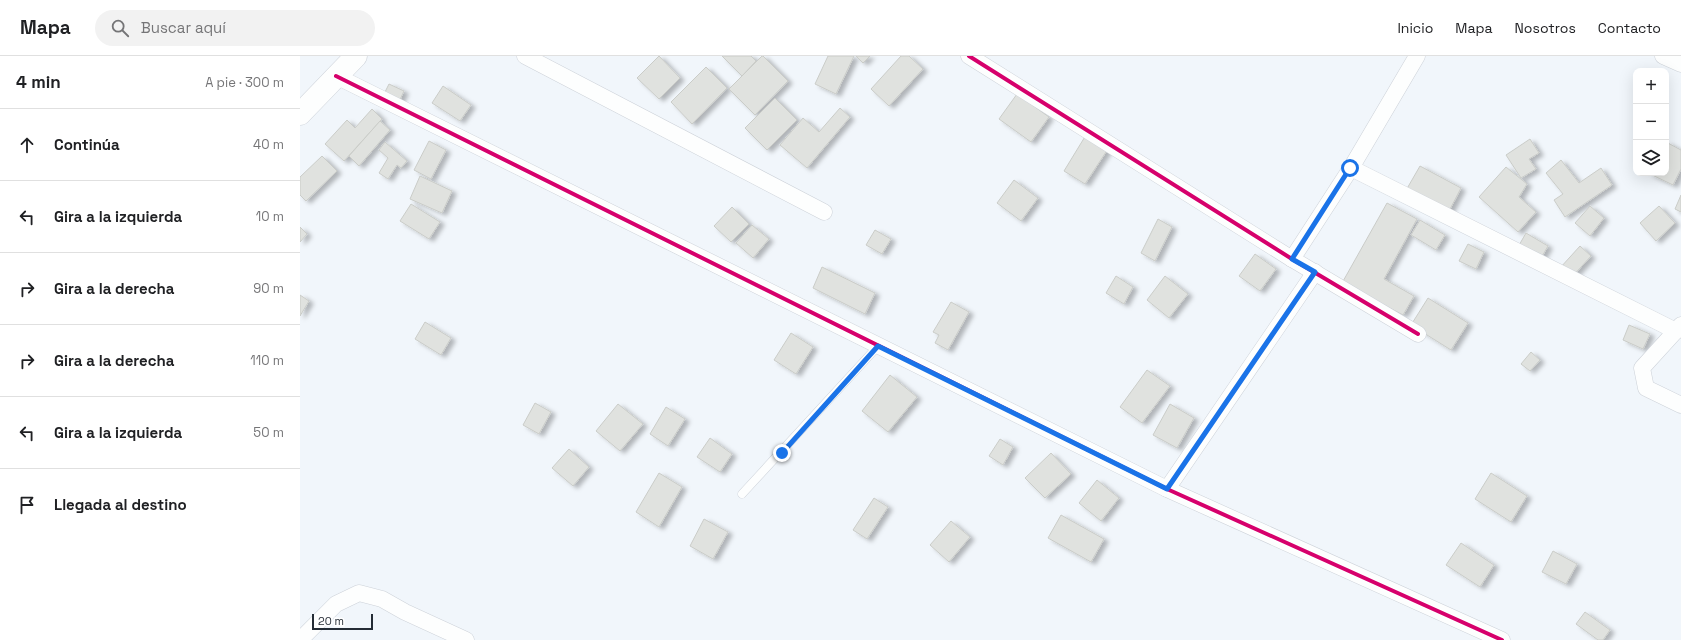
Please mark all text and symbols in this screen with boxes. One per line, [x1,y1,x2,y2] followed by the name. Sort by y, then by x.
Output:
[95,10,375,46] search box
[20,15,71,40] text: Mapa
[109,17,131,39] icon: search
[141,18,226,37] text: Buscar aquí
[1397,19,1433,37] text: Inicio
[1455,19,1493,37] text: Mapa
[1515,19,1576,37] text: Nosotros
[1598,19,1661,37] text: Contacto
[1633,68,1669,176] map controls
[1633,68,1669,104] button: +
[16,71,61,93] text: 4 min
[205,74,284,91] text: A pie · 300 m
[1633,104,1669,140] button: −
[16,134,38,156] icon: ahead
[54,135,120,154] text: Continúa
[253,136,284,153] text: 40 m
[1633,140,1669,176] button: layers
[1341,159,1359,177] route start
[16,206,38,228] icon: left
[54,207,182,226] text: Gira a la izquierda
[256,208,284,225] text: 10 m
[16,278,38,300] icon: right
[54,279,174,298] text: Gira a la derecha
[253,280,284,297] text: 90 m
[16,350,38,372] icon: right
[54,351,174,370] text: Gira a la derecha
[250,352,284,369] text: 110 m
[16,422,38,444] icon: left
[54,423,182,442] text: Gira a la izquierda
[253,424,284,441] text: 50 m
[773,444,791,462] route end
[16,494,38,516] icon: arrive
[54,495,187,514] text: Llegada al destino
[312,612,373,631] scale bar
[318,614,344,628] text: 20 m

